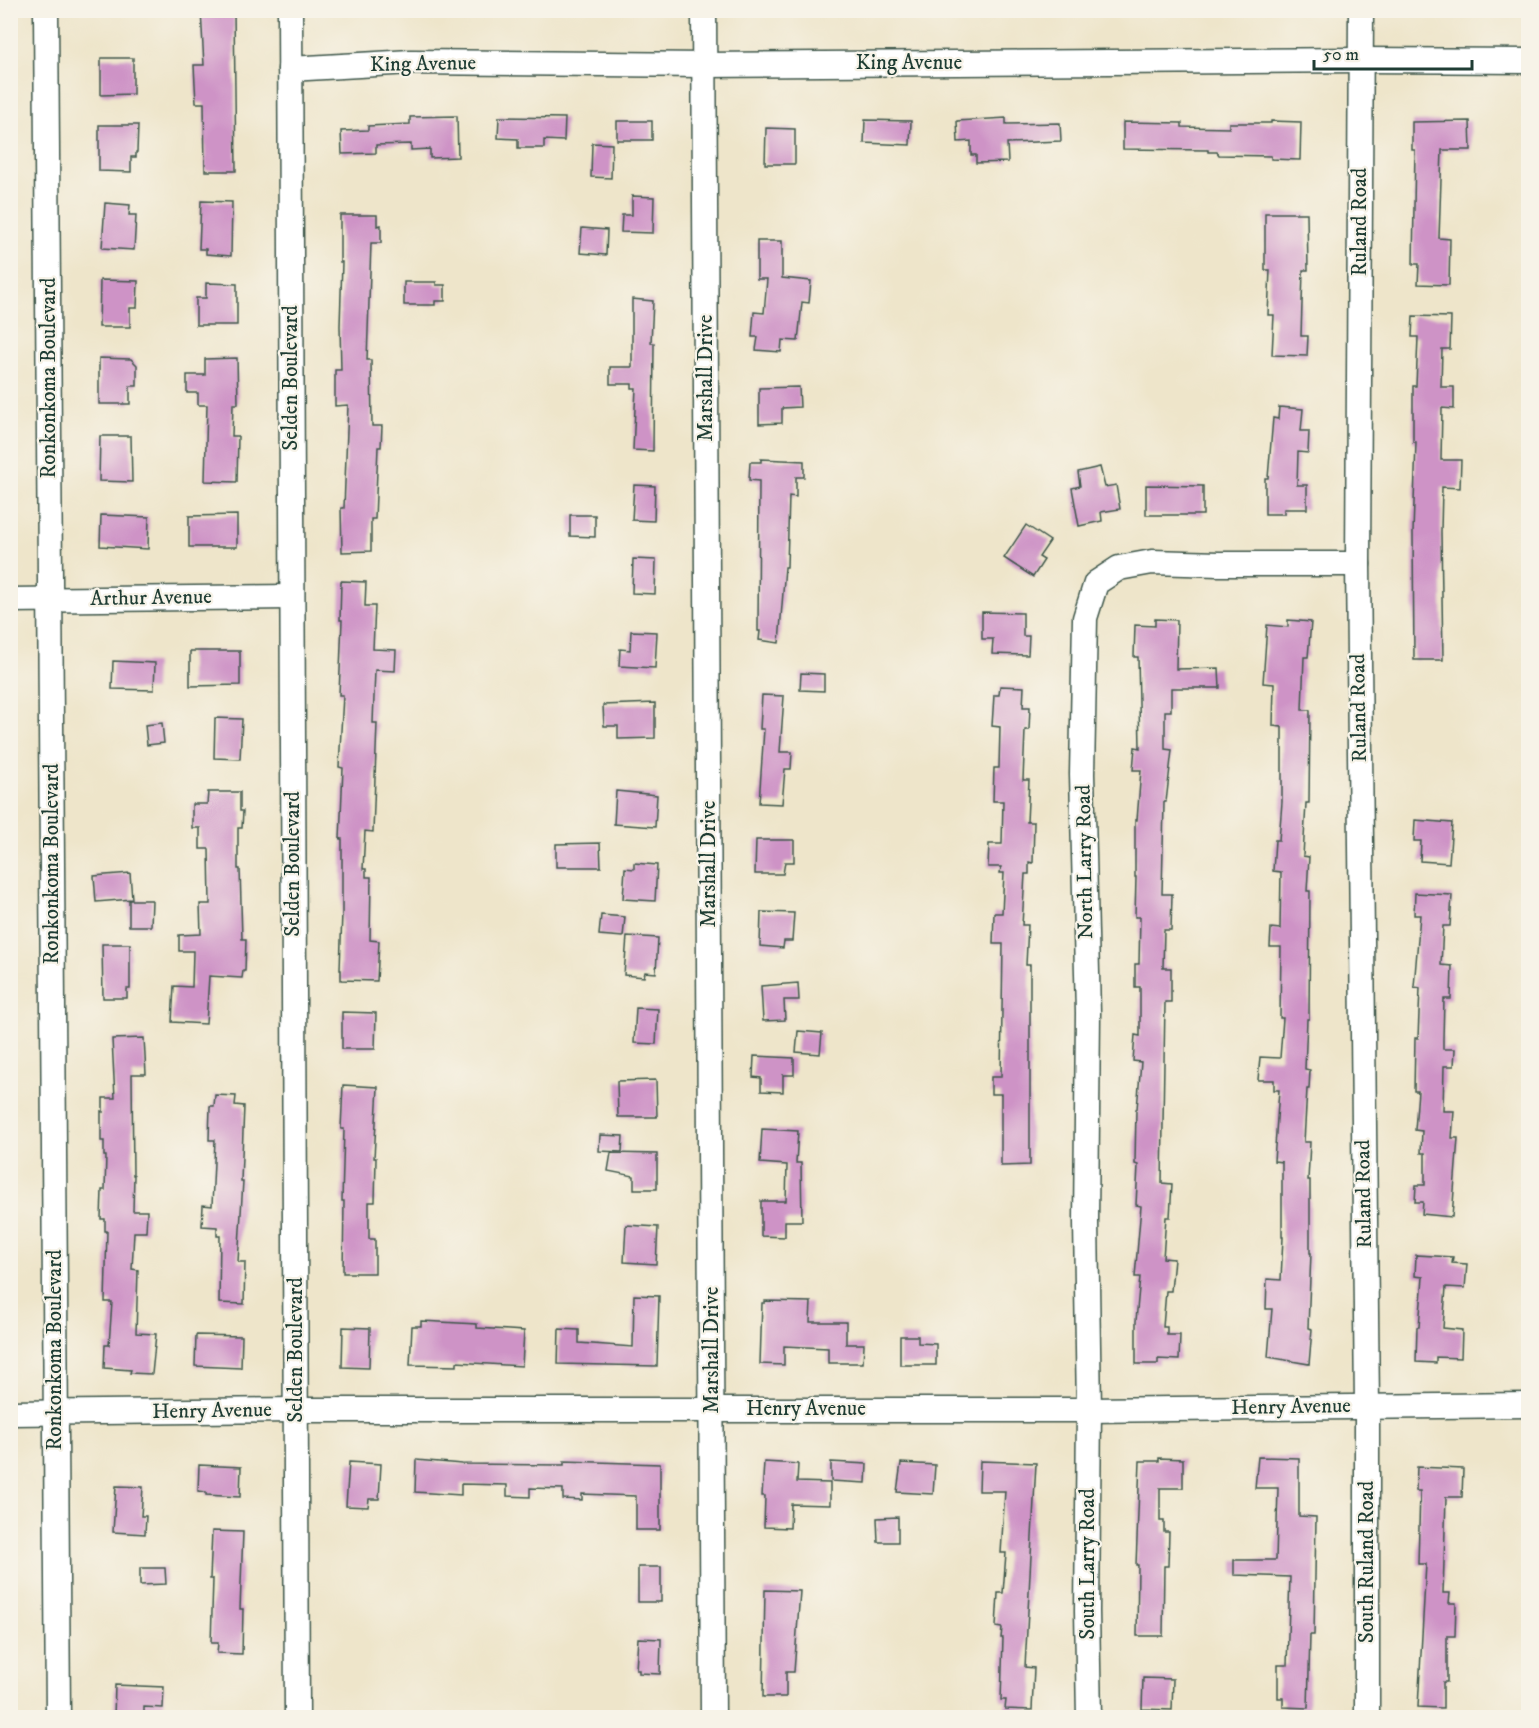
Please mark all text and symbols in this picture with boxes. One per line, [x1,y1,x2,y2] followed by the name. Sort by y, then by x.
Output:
[1314,33,1472,71] scale bar
[1323,44,1359,66] text: 50 m
[370,50,477,78] street label: King Avenue
[856,50,963,76] street label: King Avenue
[1347,167,1373,276] street label: Ruland Road
[36,277,62,479] street label: Ronkonkoma Boulevard
[278,305,304,451] street label: Selden Boulevard
[693,314,719,441] street label: Marshall Drive
[90,584,212,612] street label: Arthur Avenue
[1345,653,1373,763] street label: Ruland Road
[39,763,65,965] street label: Ronkonkoma Boulevard
[1071,784,1099,940] street label: North Larry Road
[280,791,306,937] street label: Selden Boulevard
[696,800,722,927] street label: Marshall Drive
[1350,1139,1378,1249] street label: Ruland Road
[42,1249,68,1451] street label: Ronkonkoma Boulevard
[283,1277,309,1423] street label: Selden Boulevard
[699,1286,725,1413] street label: Marshall Drive
[1231,1393,1351,1421] street label: Henry Avenue
[746,1396,866,1422] street label: Henry Avenue
[152,1397,272,1425] street label: Henry Avenue
[1354,1480,1380,1643] street label: South Ruland Road
[1075,1488,1101,1640] street label: South Larry Road

